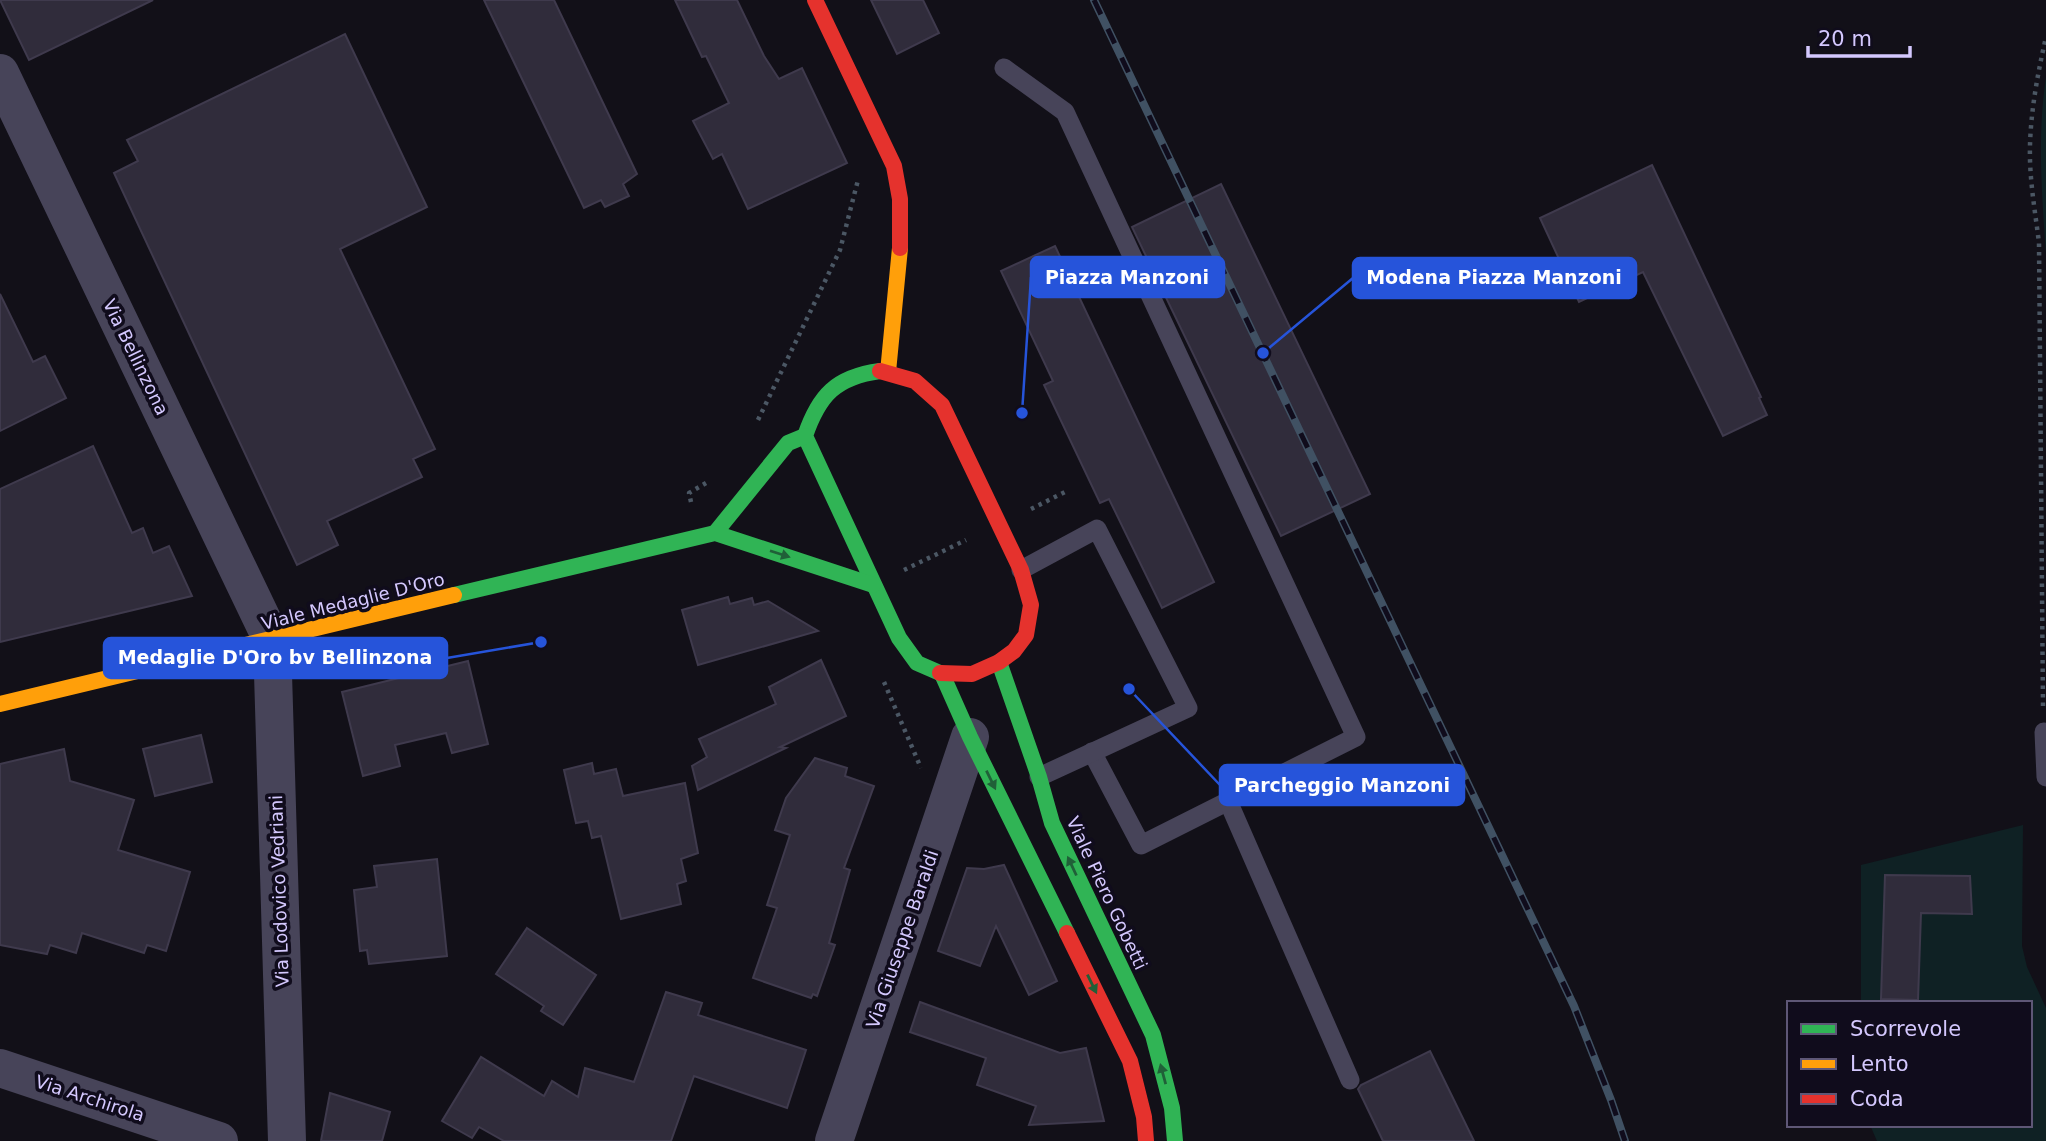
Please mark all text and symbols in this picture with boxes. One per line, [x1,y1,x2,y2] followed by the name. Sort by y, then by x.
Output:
[1808,14,1910,58] scale bar
[1818,27,1872,51] text: 20 m
[1031,257,1224,297] callout: Piazza Manzoni
[1353,258,1636,298] callout: Modena Piazza Manzoni
[1045,266,1209,288] text: Piazza Manzoni
[1366,266,1622,288] text: Modena Piazza Manzoni
[99,296,173,418] street label: Via Bellinzona
[769,549,790,560] one-way arrow
[259,568,447,634] street label: Viale Medaglie D'Oro
[104,638,447,678] callout: Medaglie D'Oro bv Bellinzona
[118,646,432,668] text: Medaglie D'Oro bv Bellinzona
[1220,765,1464,805] callout: Parcheggio Manzoni
[986,770,997,790] one-way arrow
[1234,774,1450,796] text: Parcheggio Manzoni
[265,795,293,987] street label: Via Lodovico Vedriani
[1062,813,1152,973] street label: Viale Piero Gobetti
[862,847,942,1031] street label: Via Giuseppe Baraldi
[1067,856,1078,876] one-way arrow
[1086,974,1097,994] one-way arrow
[1787,1001,2032,1127] legend
[1850,1017,1961,1041] text: Scorrevole
[1850,1052,1909,1076] text: Lento
[1157,1063,1168,1085] one-way arrow
[33,1071,147,1125] street label: Via Archirola
[1850,1087,1904,1111] text: Coda

